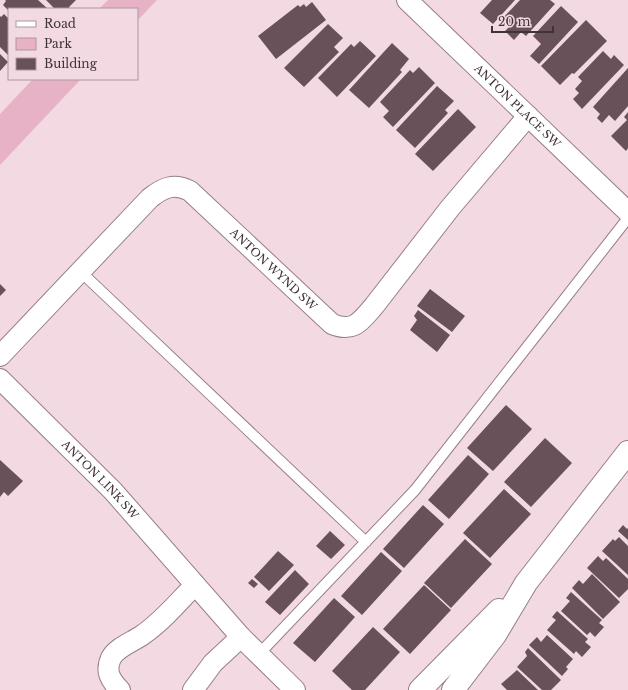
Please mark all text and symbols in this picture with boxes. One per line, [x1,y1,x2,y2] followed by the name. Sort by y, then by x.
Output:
[8,8,138,80] legend
[492,8,553,34] scale bar
[498,14,530,29] text: 20 m
[44,16,76,31] text: Road
[44,36,72,51] text: Park
[44,56,98,71] text: Building
[471,61,564,151] street label: ANTON PLACE SW
[226,225,321,314] street label: ANTON WYND SW
[58,436,142,523] street label: ANTON LINK SW

